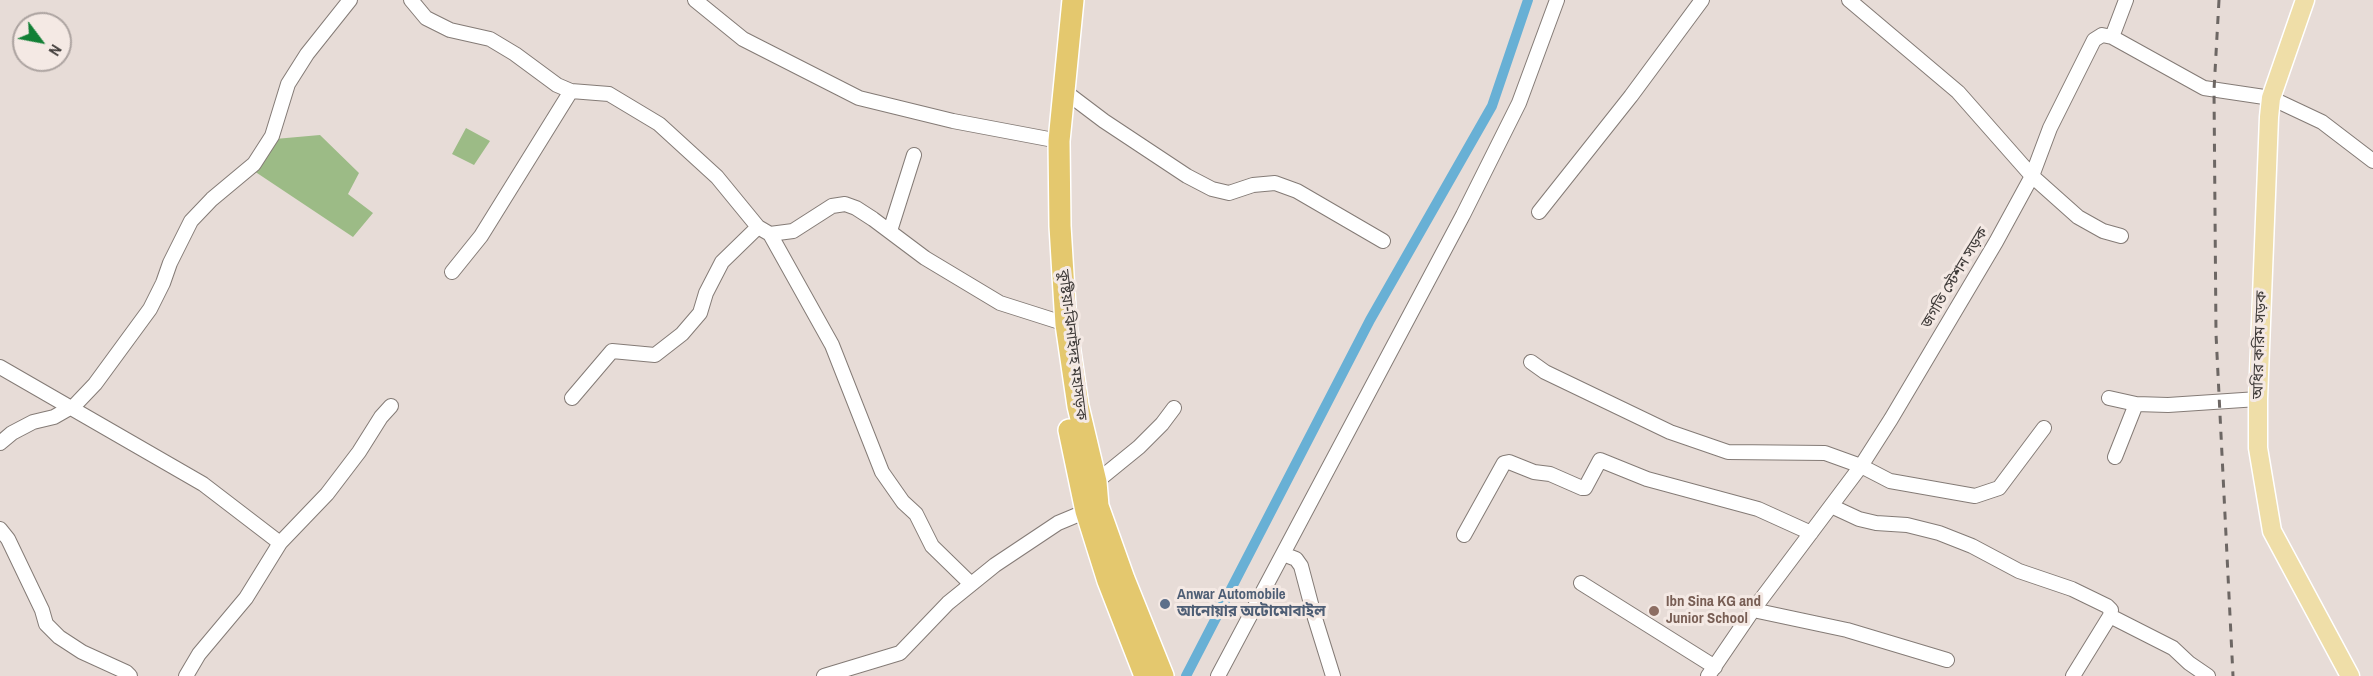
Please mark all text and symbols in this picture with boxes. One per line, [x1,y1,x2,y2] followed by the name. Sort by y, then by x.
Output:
[12,12,72,72] north arrow
[44,41,67,60] text: N
[1918,224,1992,332] street label: জগতি স্টেশন সড়ক
[1054,269,1090,421] street label: কুষ্টিয়া-ঝিনাইদহ মহাসড়ক
[2249,290,2271,400] street label: অধির করিম সড়ক
[1177,586,1325,621] place label: Anwar Automobile আনোয়ার অটোমোবাইল
[1666,593,1761,628] place label: Ibn Sina KG and Junior School
[1158,597,1172,611] marker: Anwar Automobile আনোয়ার অটোমোবাইল
[1647,604,1661,618] marker: Ibn Sina KG and Junior School

